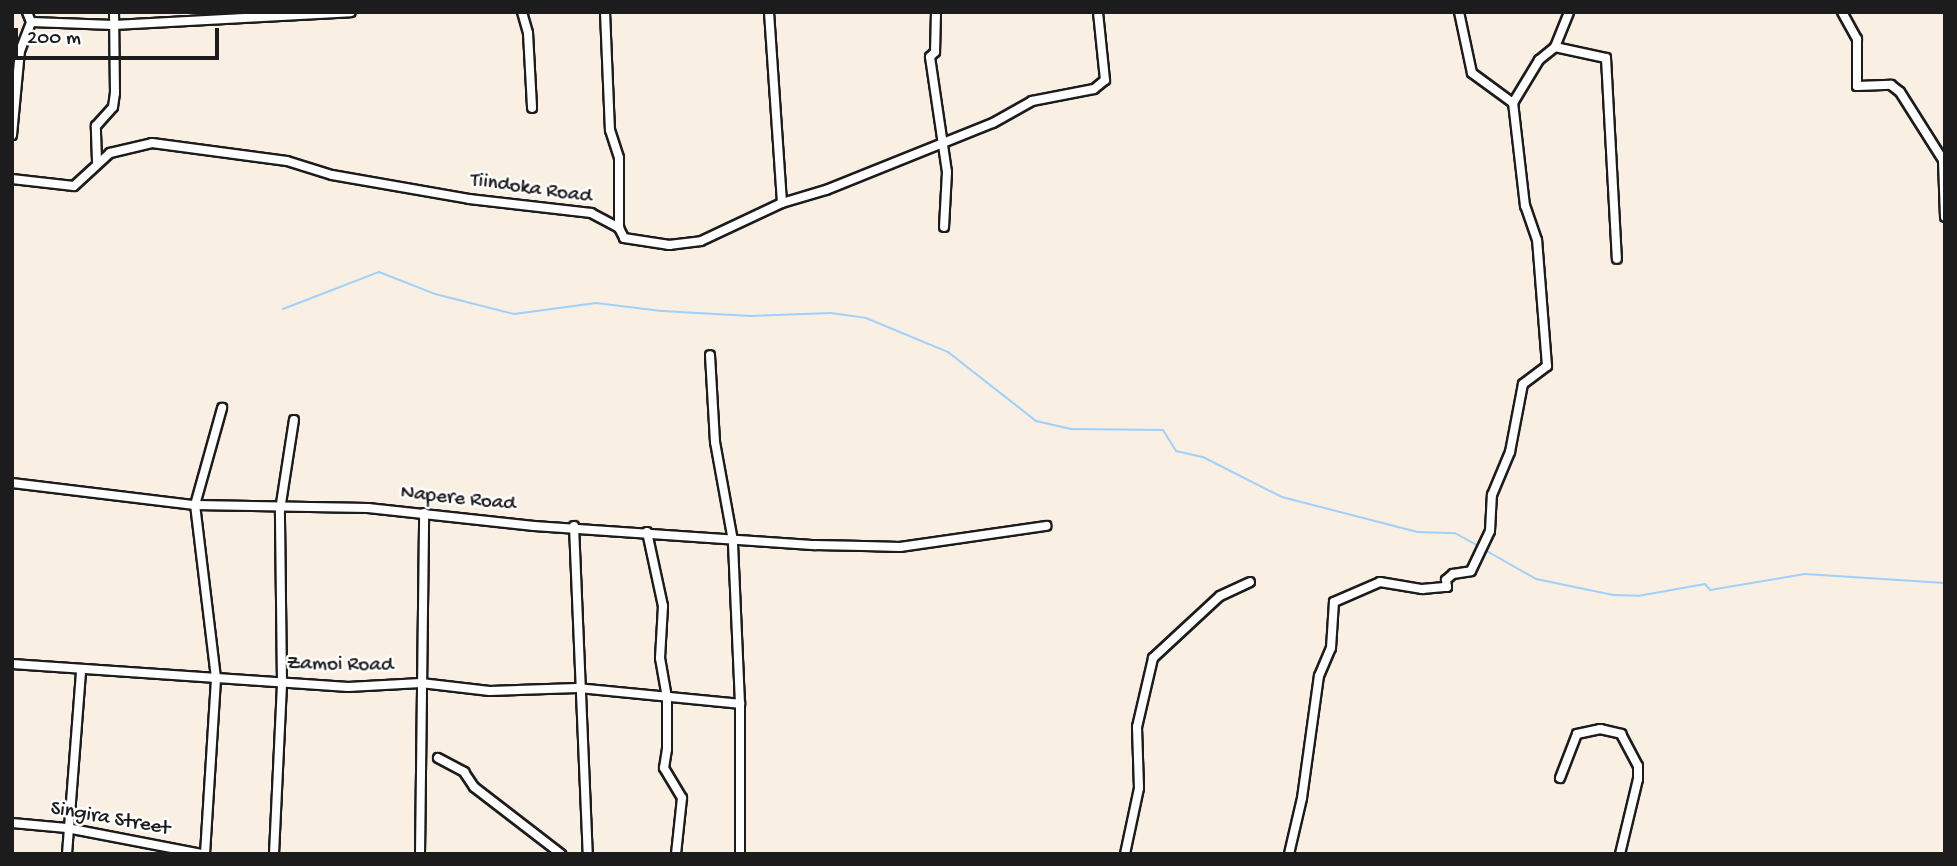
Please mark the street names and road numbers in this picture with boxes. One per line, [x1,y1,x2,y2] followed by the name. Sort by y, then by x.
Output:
[469,169,593,211] street label: Tiindoka Road
[399,481,517,519] street label: Napere Road
[287,652,393,680] street label: Zamoi Road
[48,797,172,843] street label: Singira Street

